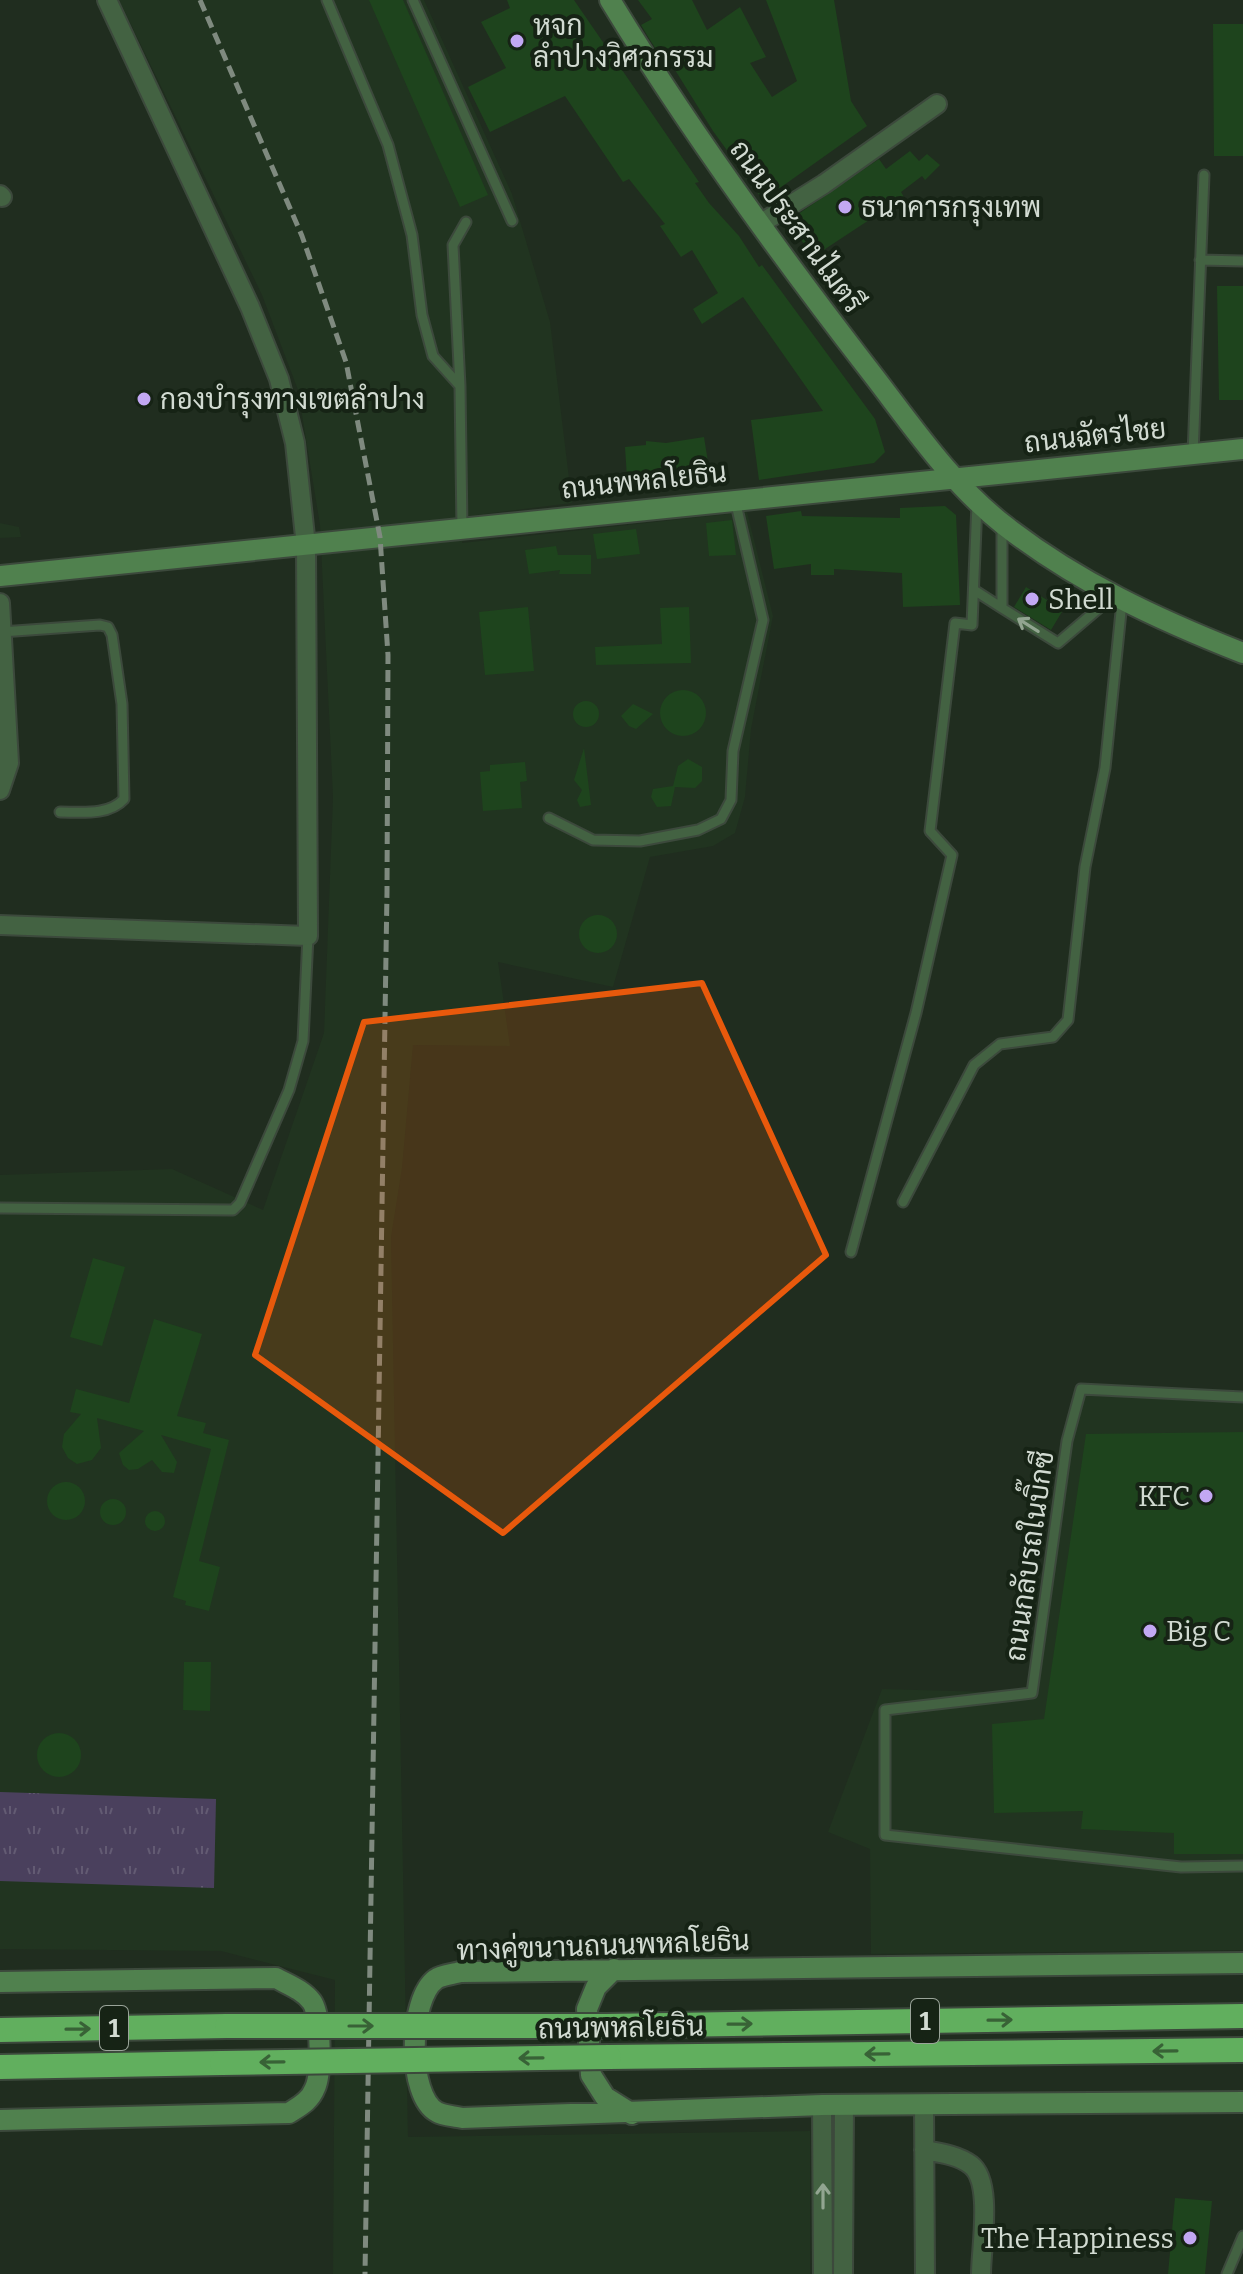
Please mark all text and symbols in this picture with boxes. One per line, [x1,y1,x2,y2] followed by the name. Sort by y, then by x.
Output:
[533,9,713,74] place label: หจก ลำปางวิศวกรรม
[508,32,526,50] marker: หจก ลำปางวิศวกรรม
[723,132,873,319] street label: ถนนประสานไมตรี
[861,191,1041,227] place label: ธนาคารกรุงเทพ
[836,198,854,216] marker: ธนาคารกรุงเทพ
[160,383,425,419] place label: กองบำรุงทางเขตลำปาง
[135,390,153,408] marker: กองบำรุงทางเขตลำปาง
[1022,409,1168,459] street label: ถนนฉัตรไชย
[560,452,728,506] street label: ถนนพหลโยธิน
[1048,583,1114,616] place label: Shell
[1023,590,1041,608] marker: Shell
[1017,616,1040,632] one-way arrow
[991,1448,1061,1663] street label: ถนนกลับรถในบิ๊กซี
[1138,1480,1190,1513] place label: KFC
[1197,1487,1215,1505] marker: KFC
[1166,1615,1231,1648] place label: Big C
[1141,1622,1159,1640] marker: Big C
[456,1921,750,1970] street label: ทางคู่ขนานถนนพหลโยธิน
[911,1999,939,2043] road number: 1
[100,2006,128,2050] road number: 1
[538,2007,704,2045] street label: ถนนพหลโยธิน
[986,2012,1013,2028] one-way arrow
[726,2016,753,2031] one-way arrow
[347,2018,374,2034] one-way arrow
[64,2021,91,2037] one-way arrow
[1152,2043,1179,2058] one-way arrow
[864,2046,891,2062] one-way arrow
[518,2051,545,2066] one-way arrow
[259,2055,286,2070] one-way arrow
[815,2183,831,2210] one-way arrow
[981,2222,1174,2255] place label: The Happiness
[1181,2229,1199,2247] marker: The Happiness

